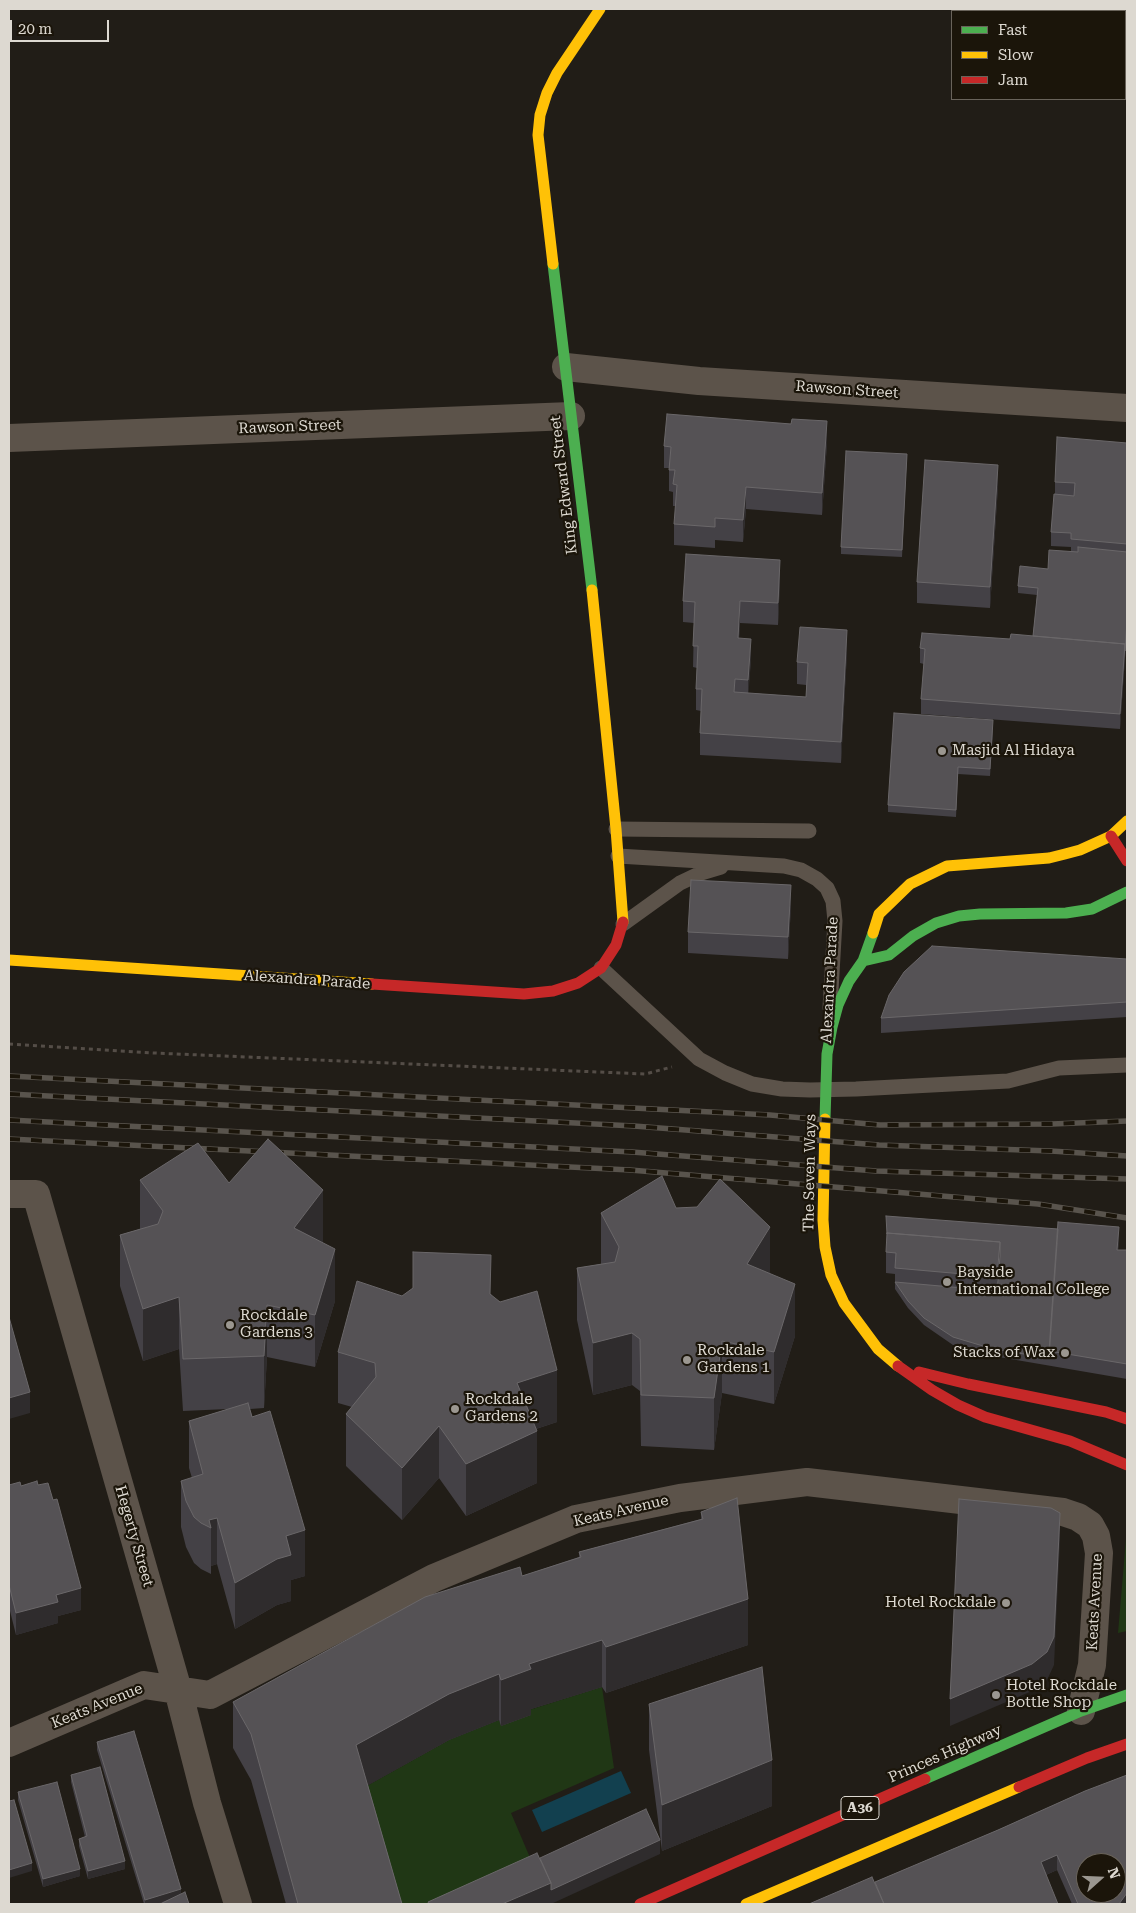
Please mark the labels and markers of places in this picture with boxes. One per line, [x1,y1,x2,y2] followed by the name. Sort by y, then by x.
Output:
[952,742,1075,760] place label: Masjid Al Hidaya
[936,745,948,757] marker: Masjid Al Hidaya
[957,1264,1109,1299] place label: Bayside International College
[941,1276,953,1288] marker: Bayside International College
[240,1307,313,1342] place label: Rockdale Gardens 3
[224,1319,236,1331] marker: Rockdale Gardens 3
[697,1342,770,1377] place label: Rockdale Gardens 1
[953,1344,1055,1362] place label: Stacks of Wax
[1059,1347,1071,1359] marker: Stacks of Wax
[681,1354,693,1366] marker: Rockdale Gardens 1
[465,1391,538,1426] place label: Rockdale Gardens 2
[449,1403,461,1415] marker: Rockdale Gardens 2
[885,1594,996,1612] place label: Hotel Rockdale
[1000,1597,1012,1609] marker: Hotel Rockdale
[1006,1677,1117,1712] place label: Hotel Rockdale Bottle Shop
[990,1689,1002,1701] marker: Hotel Rockdale Bottle Shop

